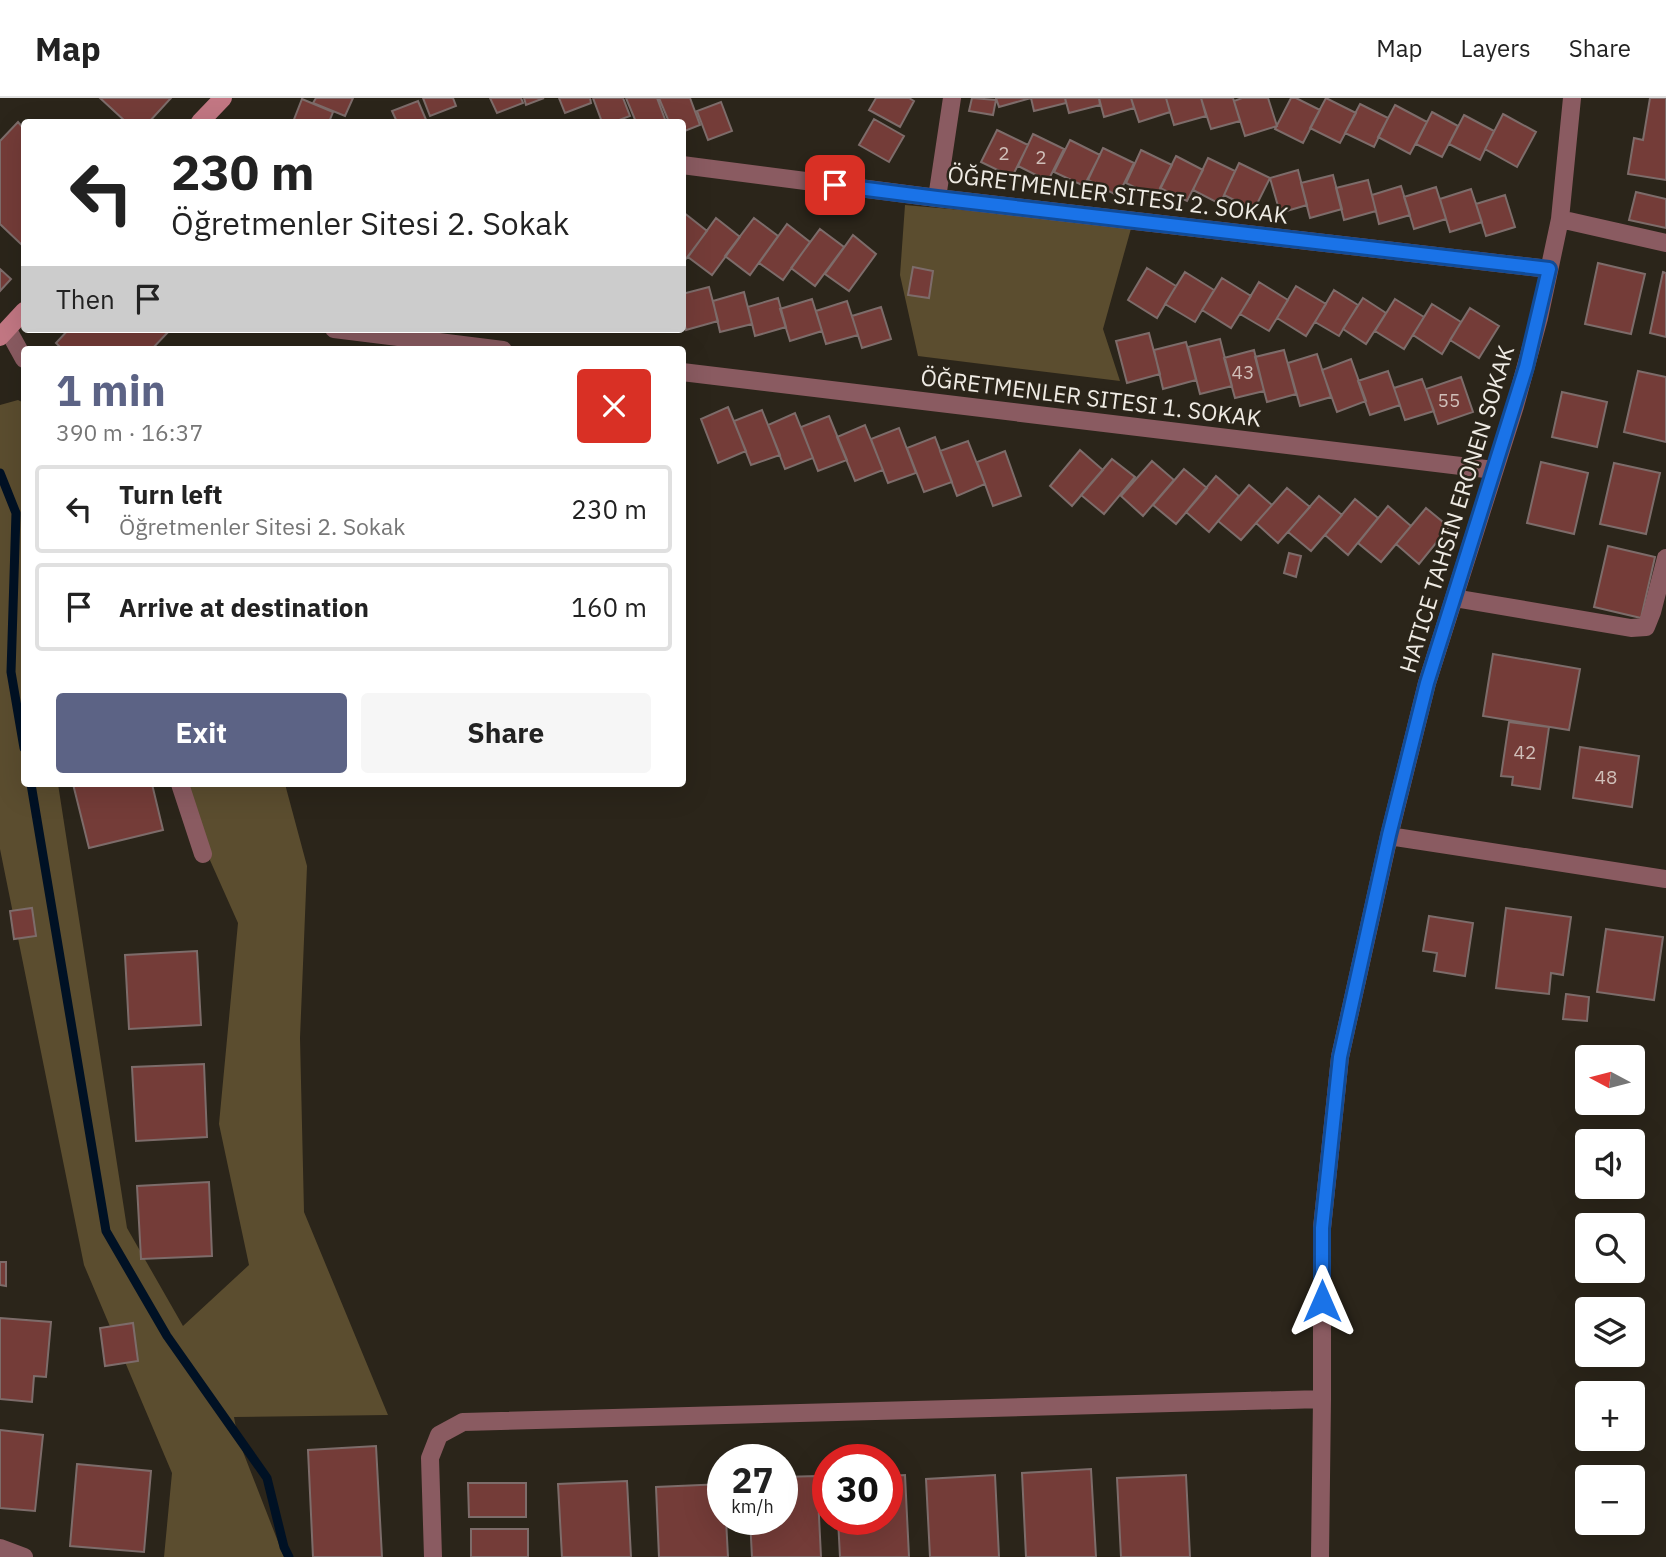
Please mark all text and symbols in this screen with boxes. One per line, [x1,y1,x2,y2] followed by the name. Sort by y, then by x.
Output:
[35,27,101,70] text: Map
[1376,32,1423,64] text: Map
[1461,32,1531,64] text: Layers
[1569,32,1631,64] text: Share
[171,140,315,203] text: 230 m
[998,141,1010,165] house number: 2
[1035,145,1047,169] house number: 2
[56,147,147,238] icon: left
[805,155,865,215] pin
[946,158,1290,230] street label: ÖĞRETMENLER SITESI 2. SOKAK
[816,166,854,204] icon: arrive
[171,202,569,244] text: Öğretmenler Sitesi 2. Sokak
[129,280,167,318] icon: arrive
[56,282,115,316] text: Then
[1392,341,1520,676] street label: HATICE TAHSIN ERONEN SOKAK
[1232,360,1254,384] house number: 43
[919,361,1263,433] street label: ÖĞRETMENLER SITESI 1. SOKAK
[56,363,166,418] text: 1 min
[577,369,651,443] button: close
[1438,388,1460,412] house number: 55
[56,417,203,447] text: 390 m · 16:37
[119,477,222,511] text: Turn left
[60,490,98,528] icon: left
[571,492,647,526] text: 230 m
[119,511,405,541] text: Öğretmenler Sitesi 2. Sokak
[60,588,98,626] icon: arrive
[119,590,369,624] text: Arrive at destination
[571,590,647,624] text: 160 m
[56,693,347,773] button: Exit
[361,693,651,773] button: Share
[1514,740,1536,764] house number: 42
[1595,765,1617,789] house number: 48
[1575,1045,1645,1115] north arrow
[1575,1045,1645,1535] map controls
[1575,1129,1645,1199] button: sound
[1575,1213,1645,1283] button: search
[1285,1264,1359,1338] position arrow
[1575,1297,1645,1367] button: layers
[1575,1381,1645,1451] button: +
[812,1444,903,1535] speed limit sign: 30
[731,1457,774,1503] text: 27
[1575,1465,1645,1535] button: −
[731,1495,774,1518] text: km/h

